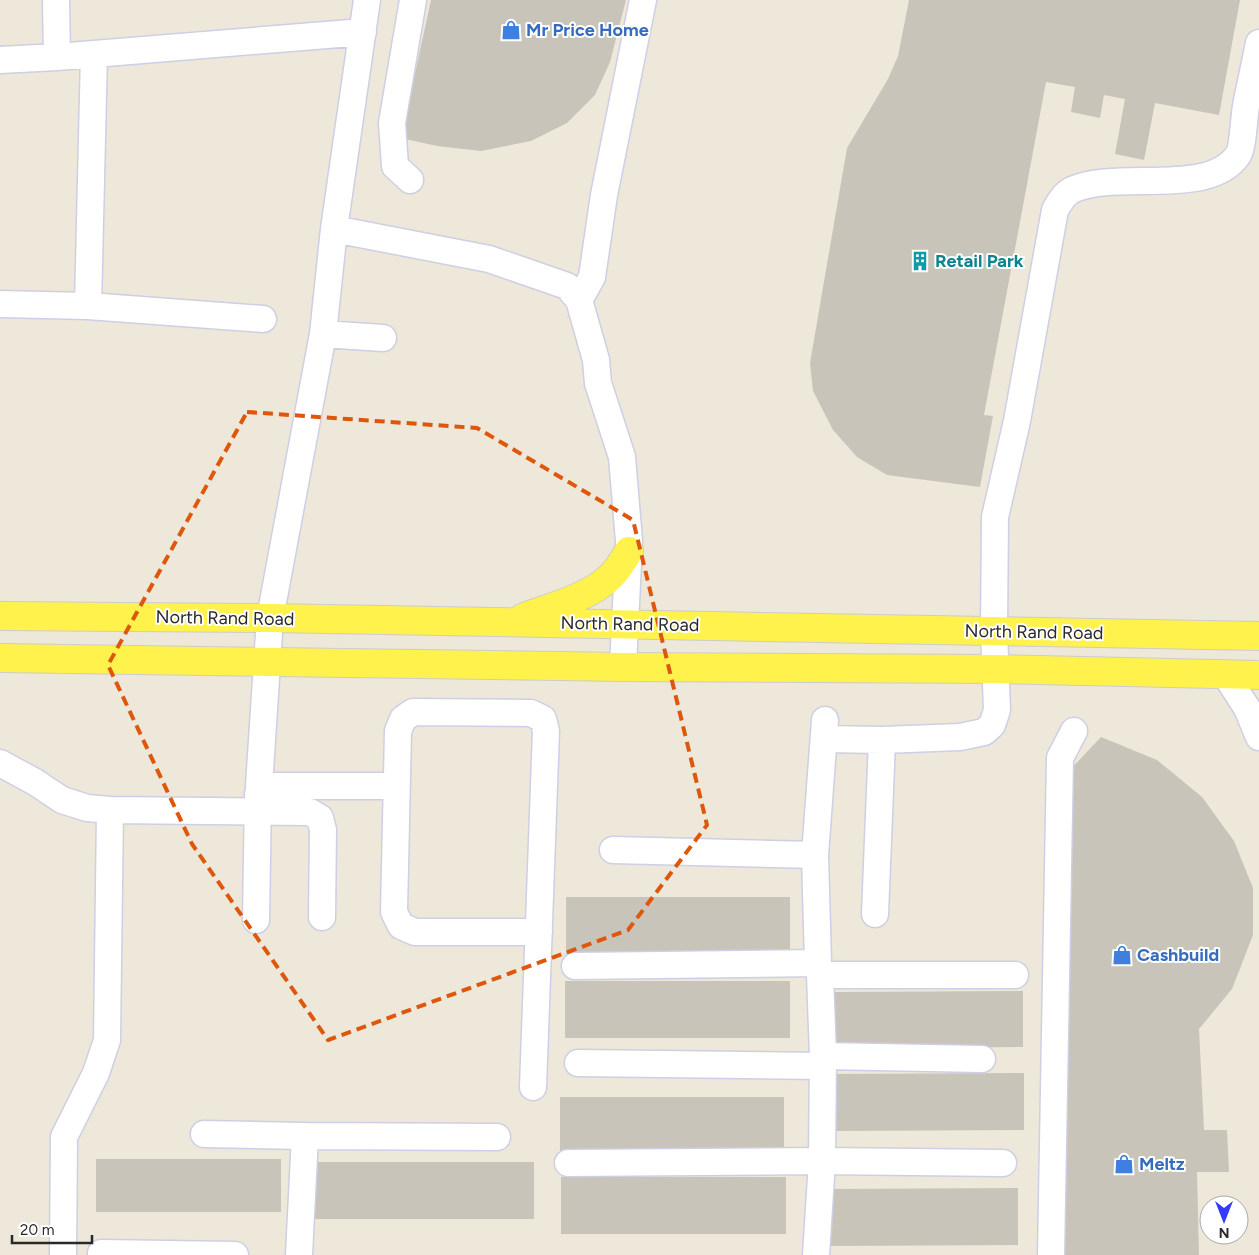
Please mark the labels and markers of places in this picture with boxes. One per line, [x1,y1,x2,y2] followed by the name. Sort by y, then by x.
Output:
[500,19,522,41] shop icon: Mr Price Home
[526,19,649,41] place label: Mr Price Home
[909,250,931,272] building icon: Retail Park
[935,250,1024,272] place label: Retail Park
[1111,944,1133,966] shop icon: Cashbuild
[1137,944,1219,966] place label: Cashbuild
[1113,1153,1135,1175] shop icon: Meltz
[1139,1153,1185,1175] place label: Meltz

